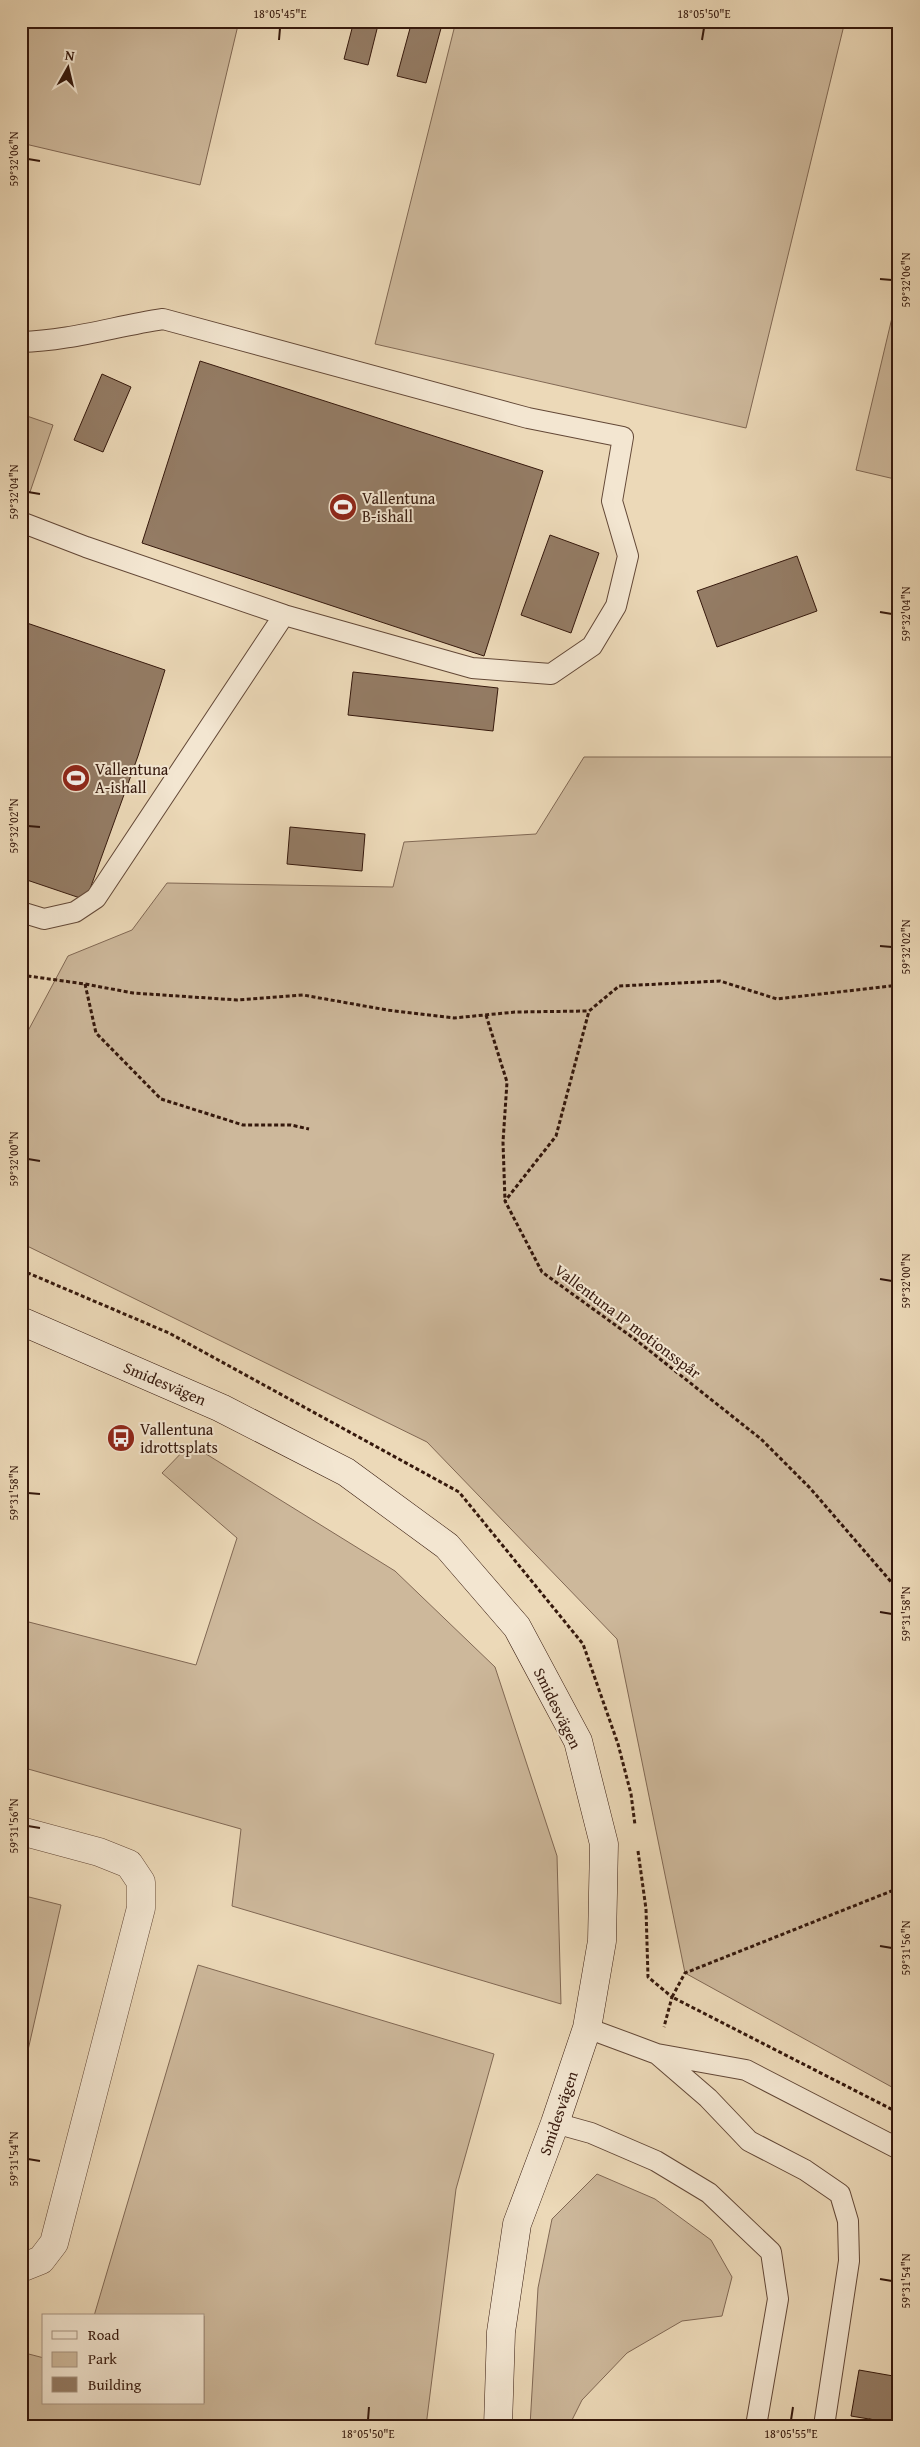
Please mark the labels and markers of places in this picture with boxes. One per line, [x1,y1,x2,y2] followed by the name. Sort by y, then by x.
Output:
[362,486,436,528] place label: Vallentuna B-ishall
[328,492,358,522] sports icon: Vallentuna B-ishall
[95,757,169,799] place label: Vallentuna A-ishall
[61,763,91,793] sports icon: Vallentuna A-ishall
[140,1417,218,1459] place label: Vallentuna idrottsplats
[106,1423,136,1453] bus stop icon: Vallentuna idrottsplats

